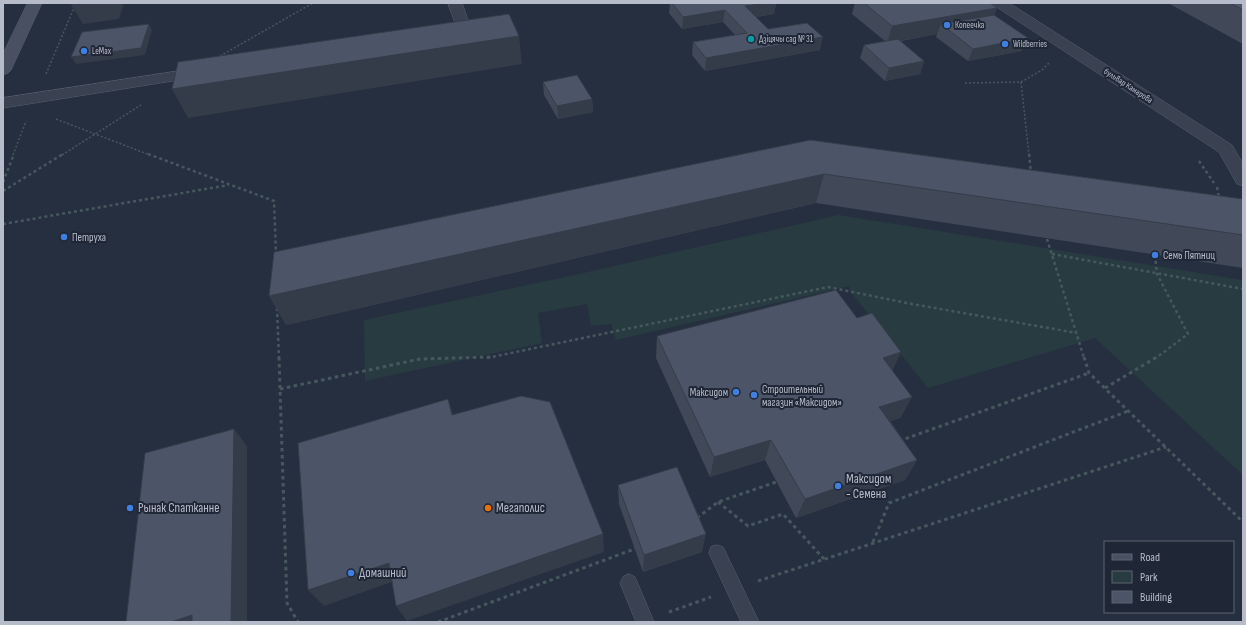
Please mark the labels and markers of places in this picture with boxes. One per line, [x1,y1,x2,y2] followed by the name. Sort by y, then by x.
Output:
[942,20,952,30] marker: Копеечка
[955,20,984,31] place label: Копеечка
[746,34,756,44] marker: Дзіцячы сад № 31
[759,34,814,45] place label: Дзіцячы сад № 31
[1000,39,1010,49] marker: Wildberries
[1013,39,1047,50] place label: Wildberries
[79,46,89,56] marker: LeMax
[92,46,112,57] place label: LeMax
[72,231,106,244] place label: Петруха
[59,232,69,242] marker: Петруха
[1163,249,1215,262] place label: Семь Пятниц
[1150,250,1160,260] marker: Семь Пятниц
[762,383,842,409] place label: Строительный магазин «Максидом»
[690,386,728,399] place label: Максидом
[731,387,741,397] marker: Максидом
[749,390,759,400] marker: Строительный магазин «Максидом»
[846,471,891,502] place label: Максидом - Семена
[833,481,843,491] marker: Максидом - Семена
[138,500,219,516] place label: Рынак Спатканне
[496,500,545,516] place label: Мегаполис
[125,503,135,513] marker: Рынак Спатканне
[483,503,493,513] marker: Мегаполис
[359,565,407,581] place label: Домашний
[346,568,356,578] marker: Домашний

